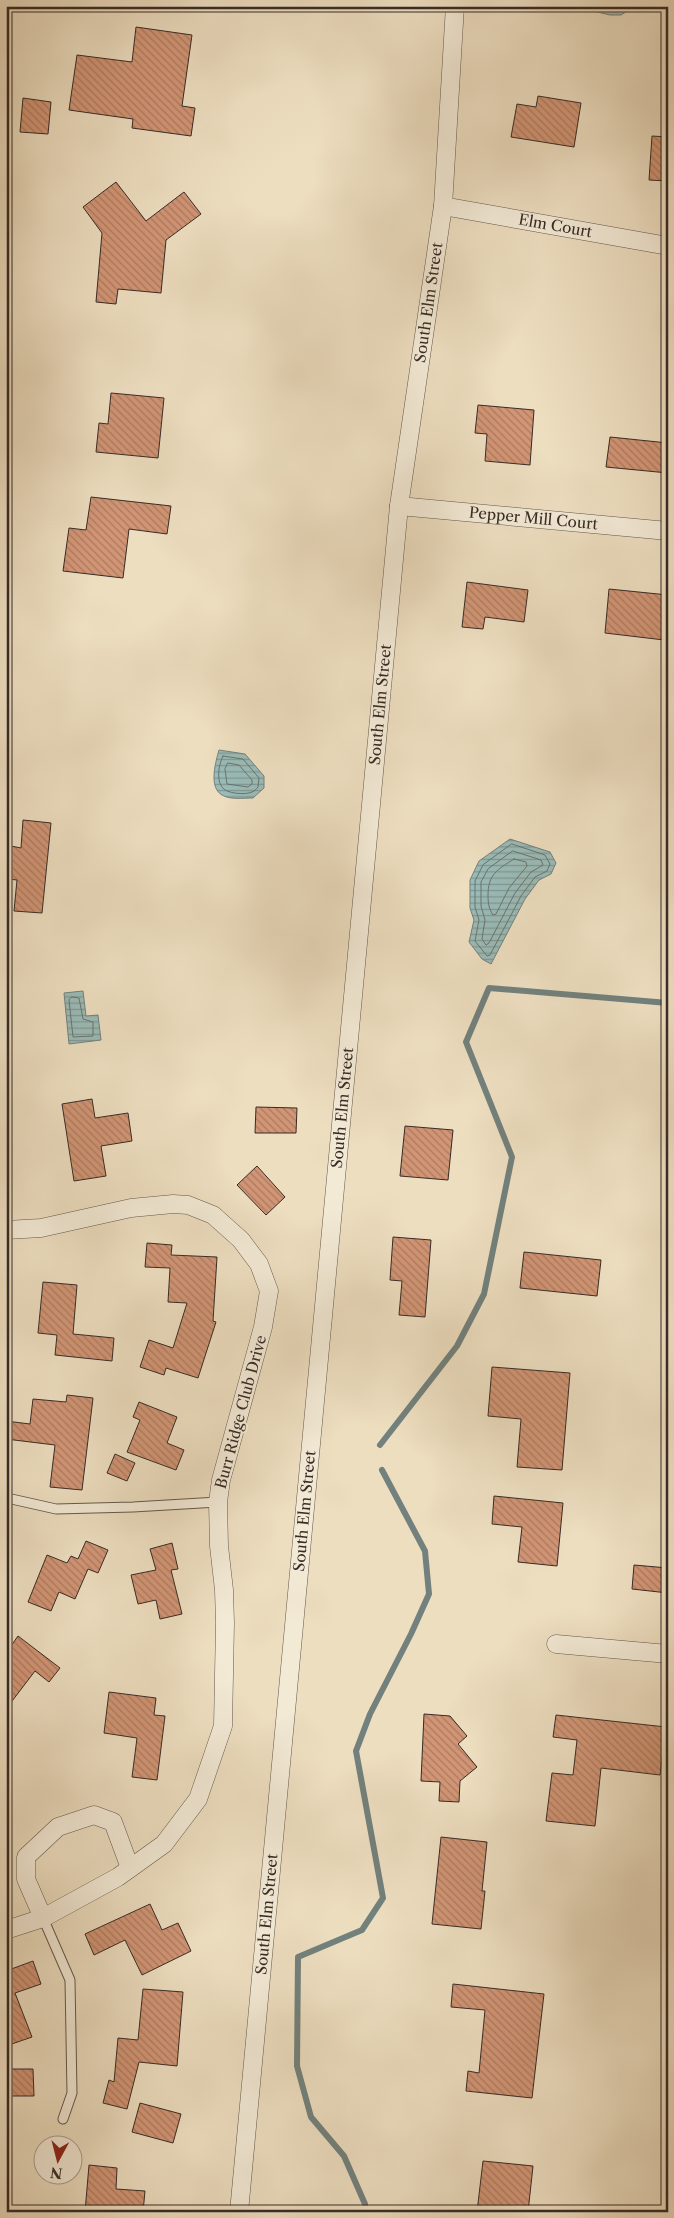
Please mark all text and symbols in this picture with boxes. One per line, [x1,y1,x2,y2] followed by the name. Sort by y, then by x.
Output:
[517,210,594,241] street label: Elm Court
[410,240,447,364] street label: South Elm Street
[468,503,599,533] street label: Pepper Mill Court
[365,643,395,766] street label: South Elm Street
[327,1046,357,1169] street label: South Elm Street
[211,1333,270,1491] street label: Burr Ridge Club Drive
[289,1449,319,1572] street label: South Elm Street
[251,1852,282,1976] street label: South Elm Street
[32,2136,82,2186] north arrow
[49,2163,64,2183] text: N

